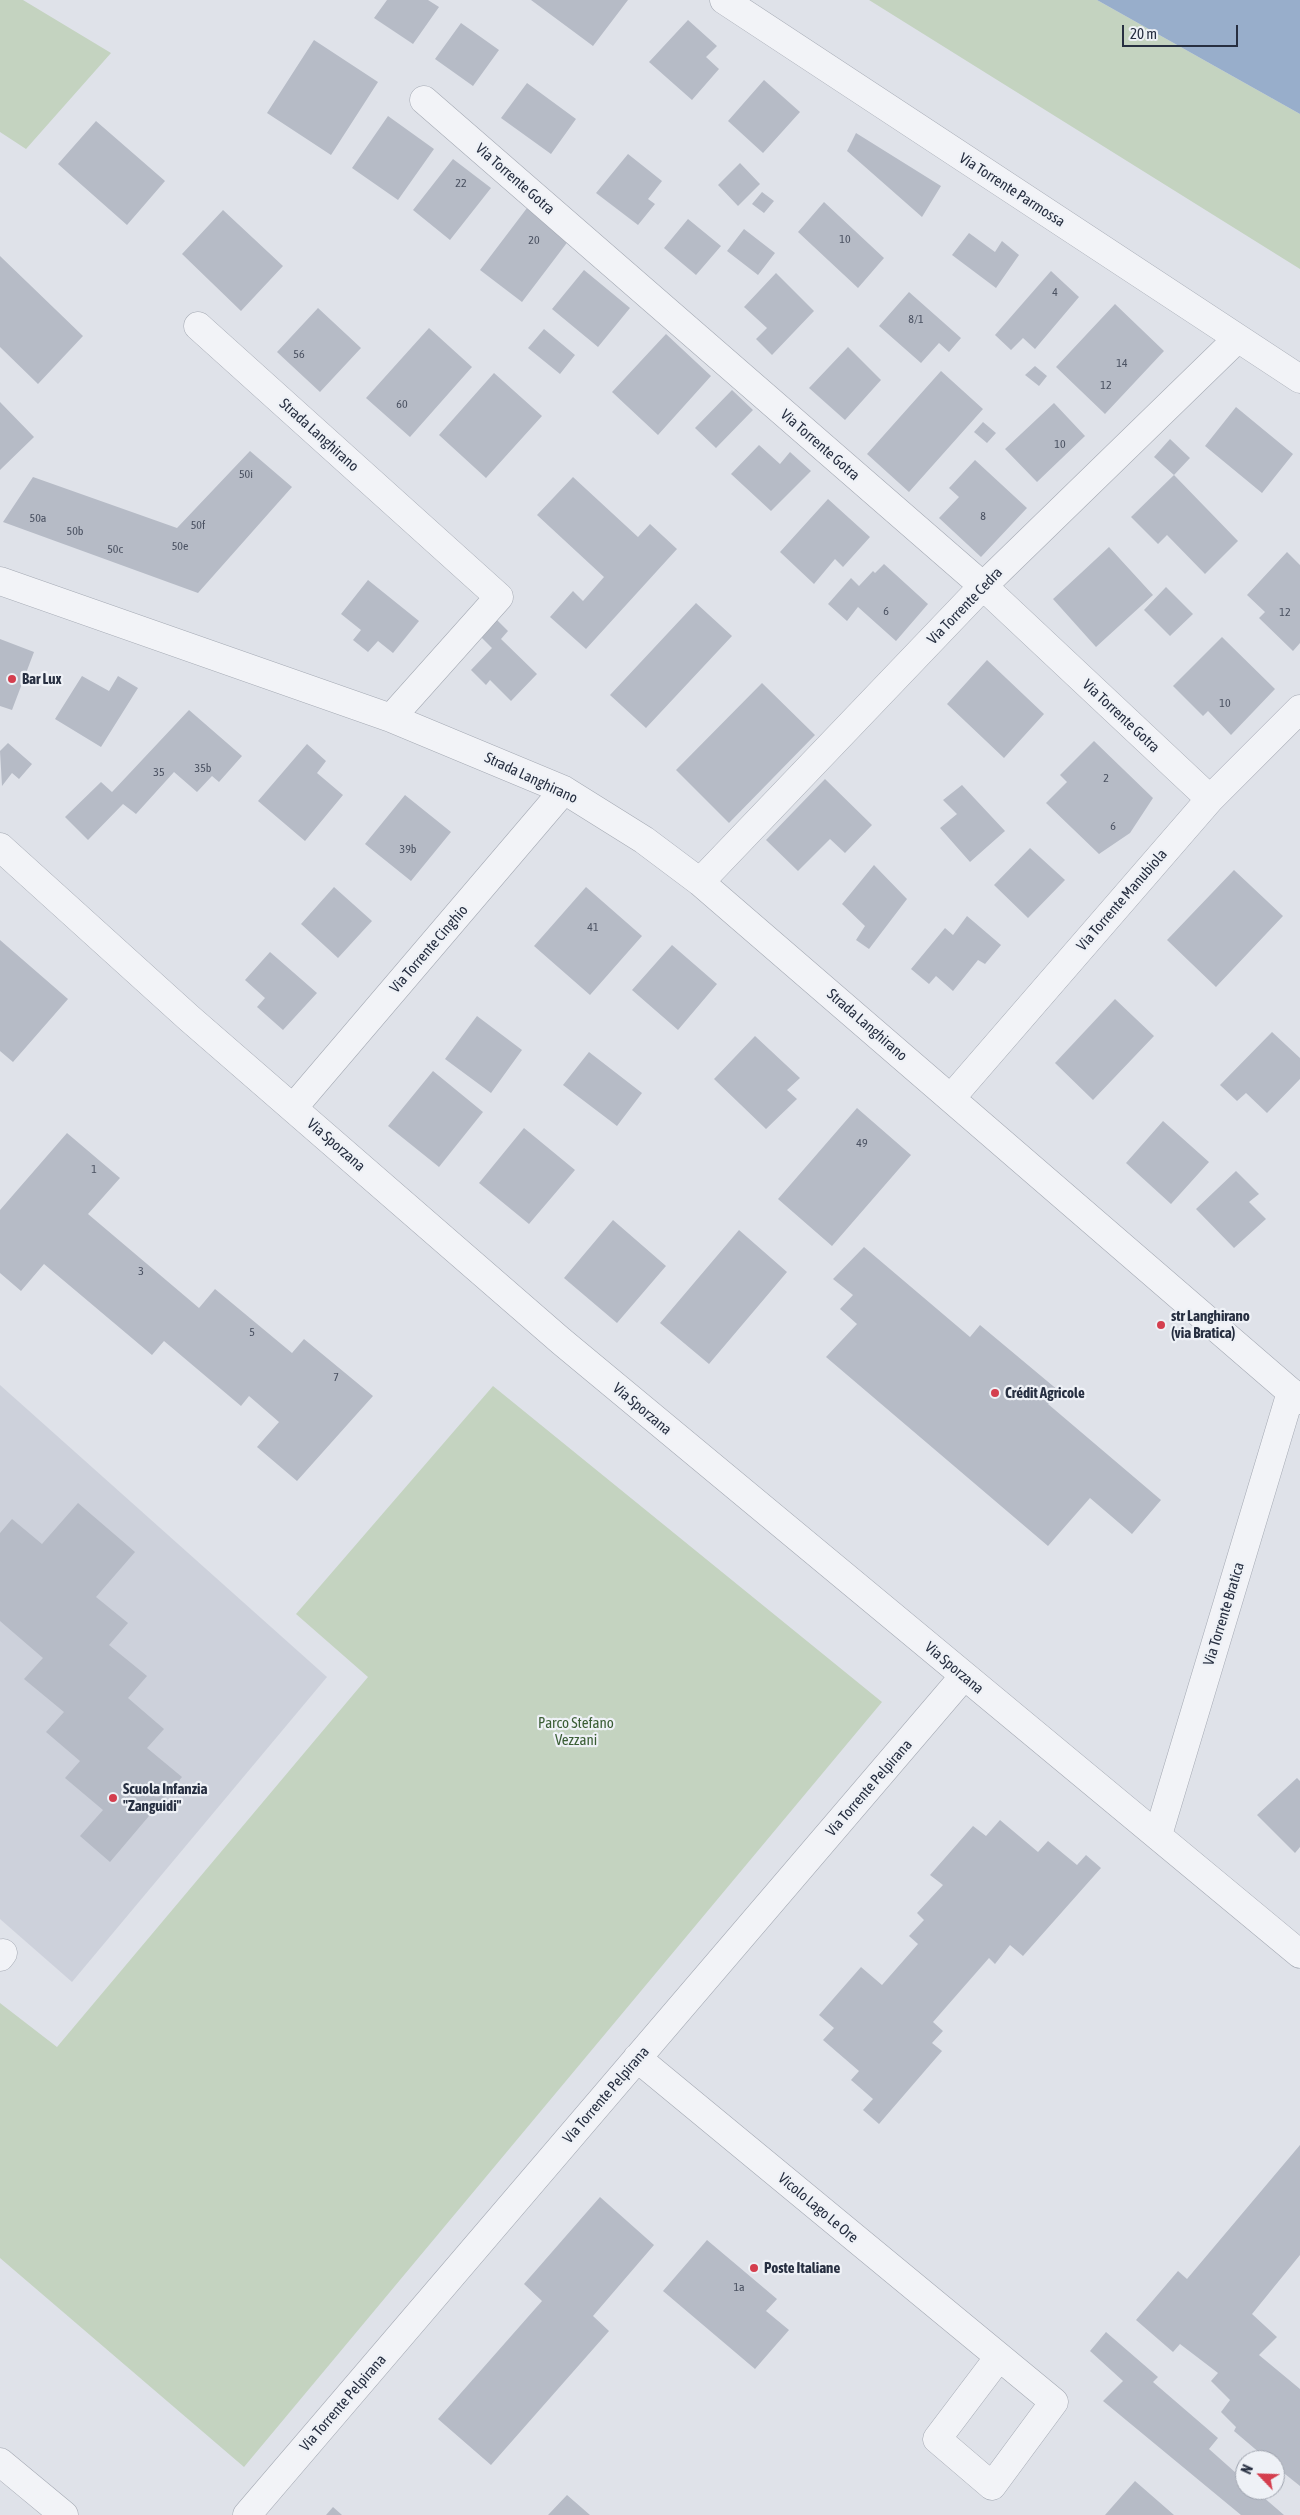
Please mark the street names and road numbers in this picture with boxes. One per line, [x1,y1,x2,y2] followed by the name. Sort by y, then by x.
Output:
[472,140,558,218] street label: Via Torrente Gotra
[956,149,1068,231] street label: Via Torrente Parmossa
[276,395,362,475] street label: Strada Langhirano
[777,406,863,484] street label: Via Torrente Gotra
[924,564,1006,648] street label: Via Torrente Cedra
[1079,676,1163,756] street label: Via Torrente Gotra
[482,749,580,807] street label: Strada Langhirano
[1073,846,1171,954] street label: Via Torrente Manubiola
[386,901,472,997] street label: Via Torrente Cinghio
[823,985,911,1065] street label: Strada Langhirano
[303,1115,369,1175] street label: Via Sporzana
[609,1379,675,1439] street label: Via Sporzana
[1200,1560,1248,1668] street label: Via Torrente Bratica
[921,1638,987,1698] street label: Via Sporzana
[822,1736,916,1840] street label: Via Torrente Pelpirana
[559,2043,653,2147] street label: Via Torrente Pelpirana
[774,2169,862,2247] street label: Vicolo Lago Le Ore
[296,2351,390,2455] street label: Via Torrente Pelpirana

